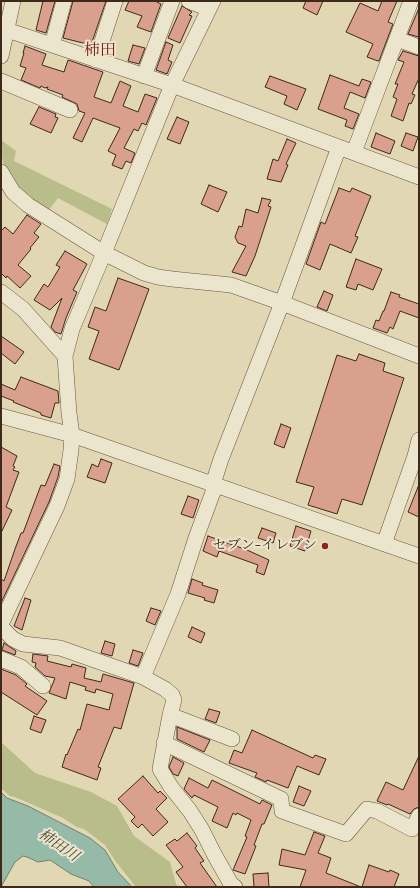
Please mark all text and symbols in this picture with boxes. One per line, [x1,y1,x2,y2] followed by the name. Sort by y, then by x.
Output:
[84,41,116,61] district label: 柿田
[213,538,317,554] place label: セブン-イレブン
[320,541,330,551] marker: セブン-イレブン
[34,826,82,866] water label: 柿田川

